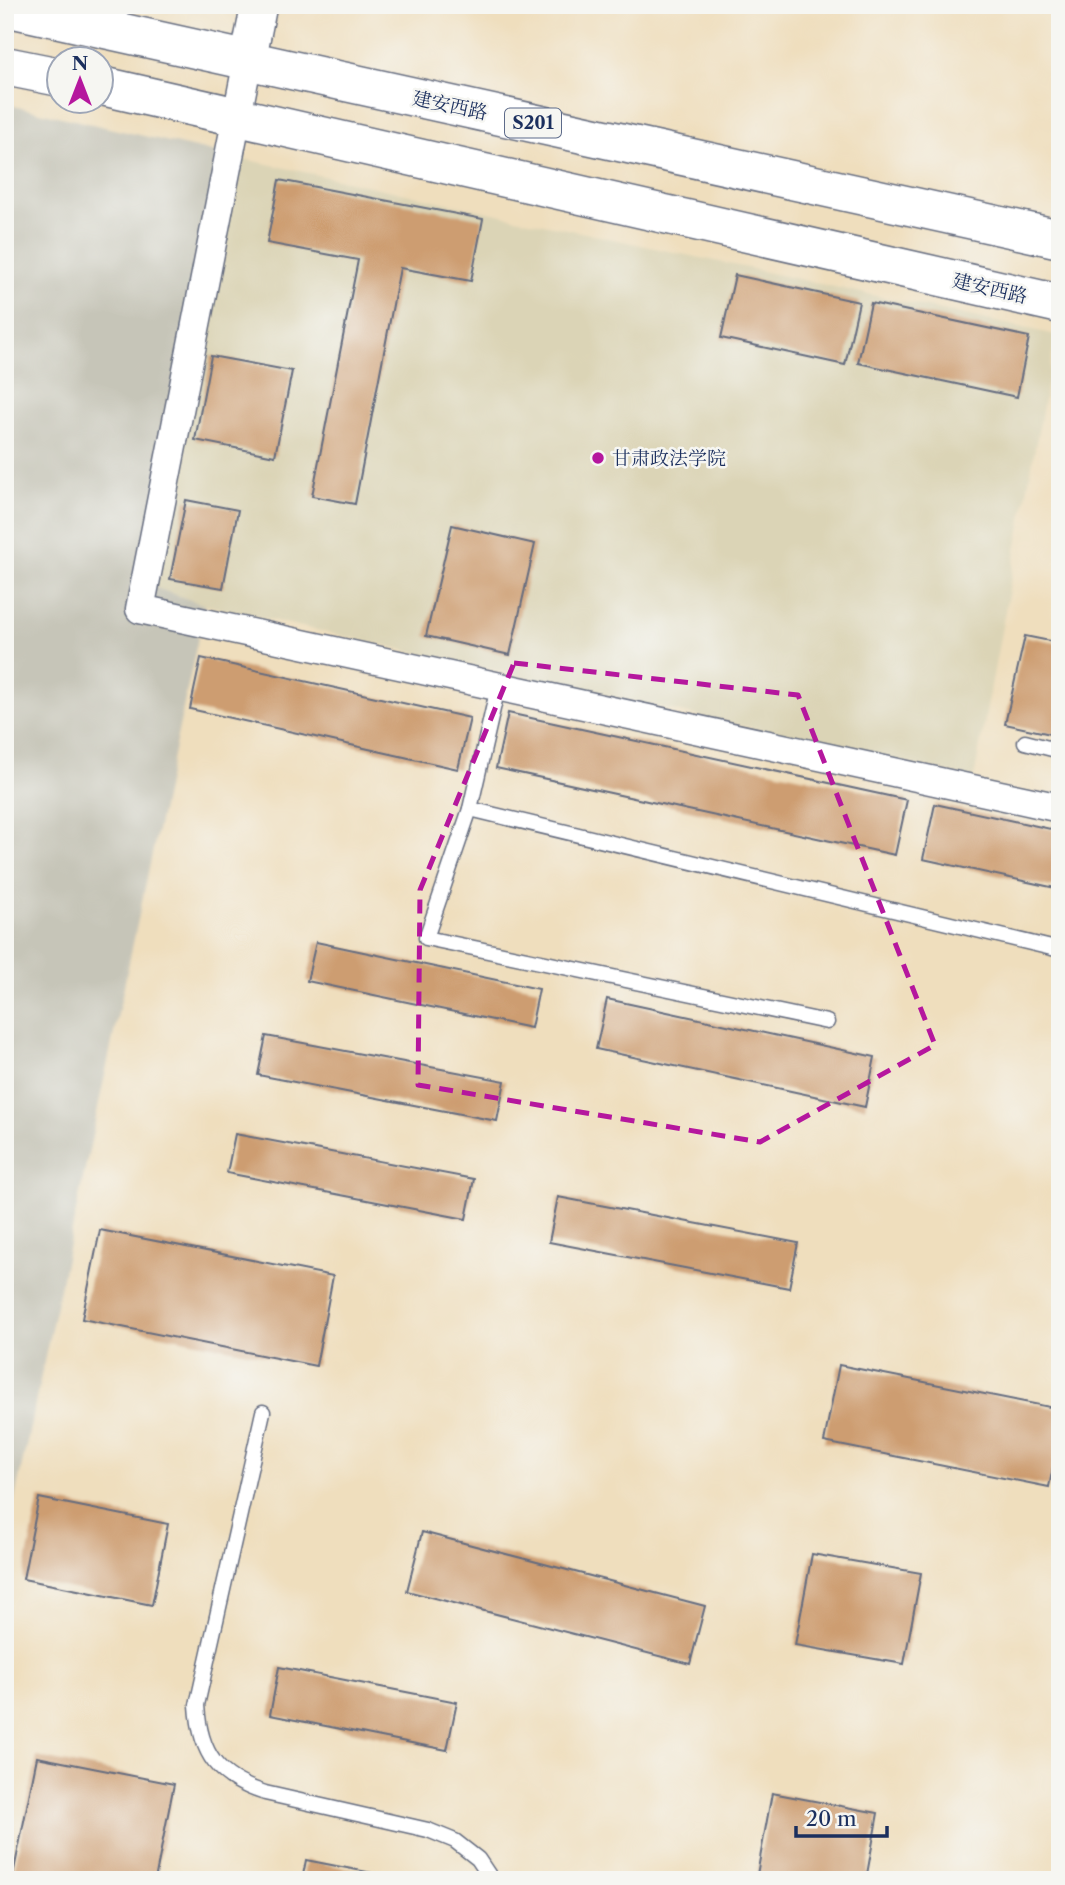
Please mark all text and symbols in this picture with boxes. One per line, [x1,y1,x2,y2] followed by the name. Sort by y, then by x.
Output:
[46,46,116,116] north arrow
[72,52,88,75] text: N
[410,86,489,125] street label: 建安西路
[505,109,561,138] road number: S201
[950,269,1030,308] street label: 建安西路
[612,447,726,470] place label: 甘肃政法学院
[590,450,606,466] marker: 甘肃政法学院
[796,1794,886,1838] scale bar
[806,1806,857,1831] text: 20 m

